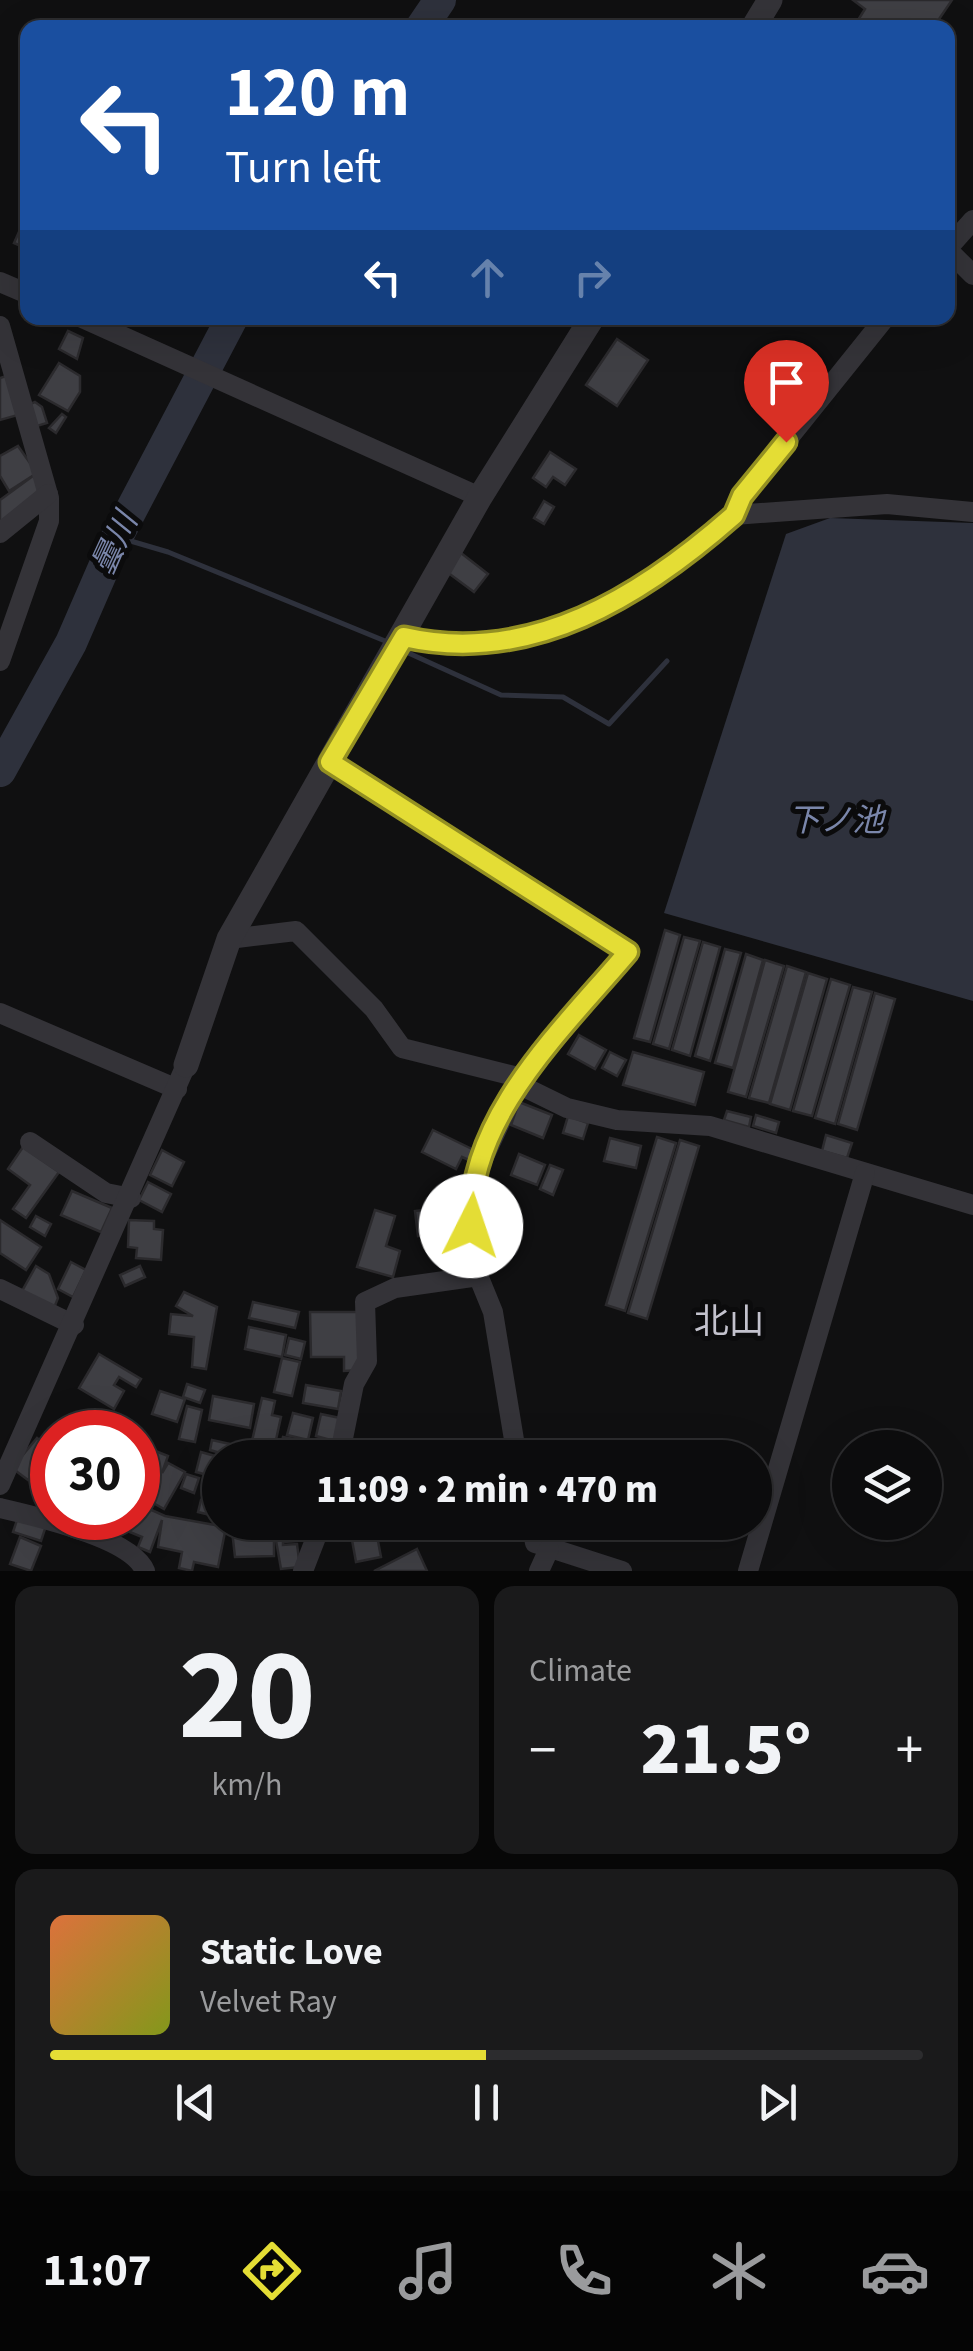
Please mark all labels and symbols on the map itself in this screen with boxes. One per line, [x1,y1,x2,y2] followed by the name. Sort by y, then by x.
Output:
[744,340,829,443] pin
[81,503,151,583] water label: 曇川
[788,798,887,844] water label: 下ノ池
[419,1174,523,1278] position arrow
[694,1297,764,1347] district label: 北山
[30,1410,160,1540] speed limit sign: 30

